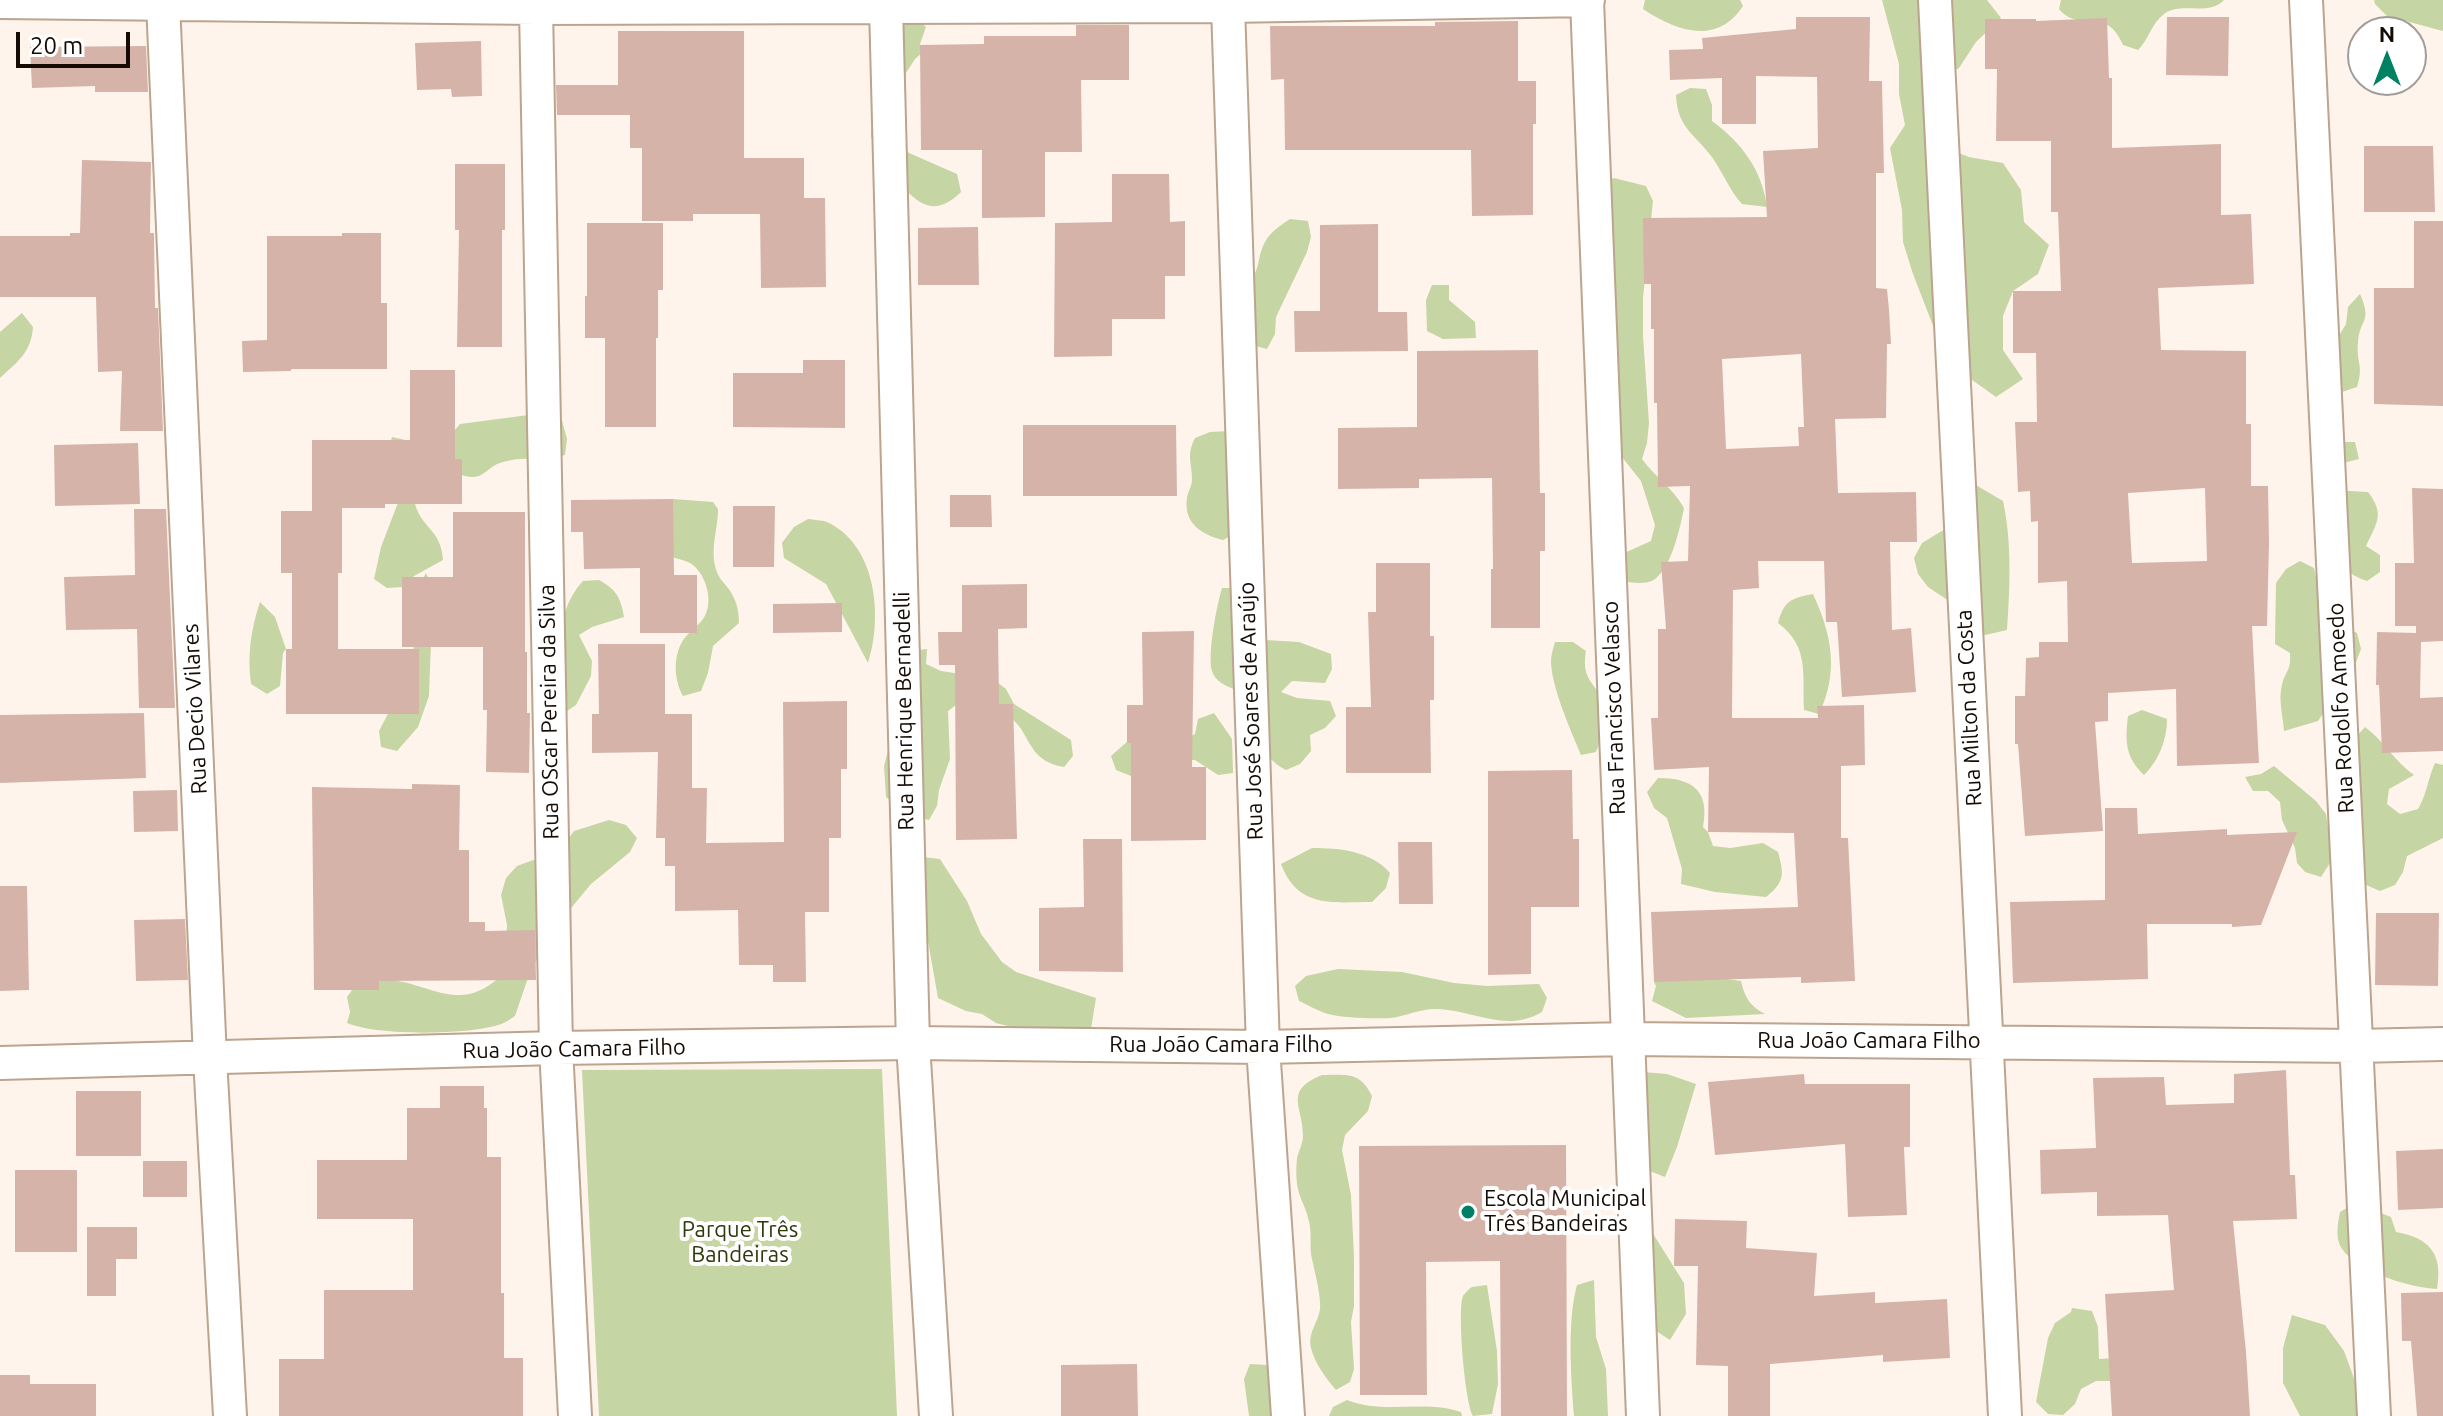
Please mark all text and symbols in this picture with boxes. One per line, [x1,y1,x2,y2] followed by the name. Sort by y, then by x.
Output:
[20,16,134,66] scale bar
[2347,16,2427,96] north arrow
[2379,21,2395,46] text: N
[30,32,83,59] text: 20 m
[1233,581,1269,841] street label: Rua José Soares de Araújo
[534,584,564,840] street label: Rua OScar Pereira da Silva
[889,591,919,831] street label: Rua Henrique Bernadelli
[1597,600,1631,816] street label: Rua Francisco Velasco
[2322,602,2360,814] street label: Rua Rodolfo Amoedo
[1951,609,1987,807] street label: Rua Milton da Costa
[177,623,213,795] street label: Rua Decio Vilares
[1757,1028,1981,1054] street label: Rua João Camara Filho
[1109,1032,1333,1058] street label: Rua João Camara Filho
[462,1034,686,1064] street label: Rua João Camara Filho
[1484,1186,1646,1238] place label: Escola Municipal Três Bandeiras
[1459,1203,1477,1221] marker: Escola Municipal Três Bandeiras
[682,1217,798,1268] park label: Parque Três Bandeiras

